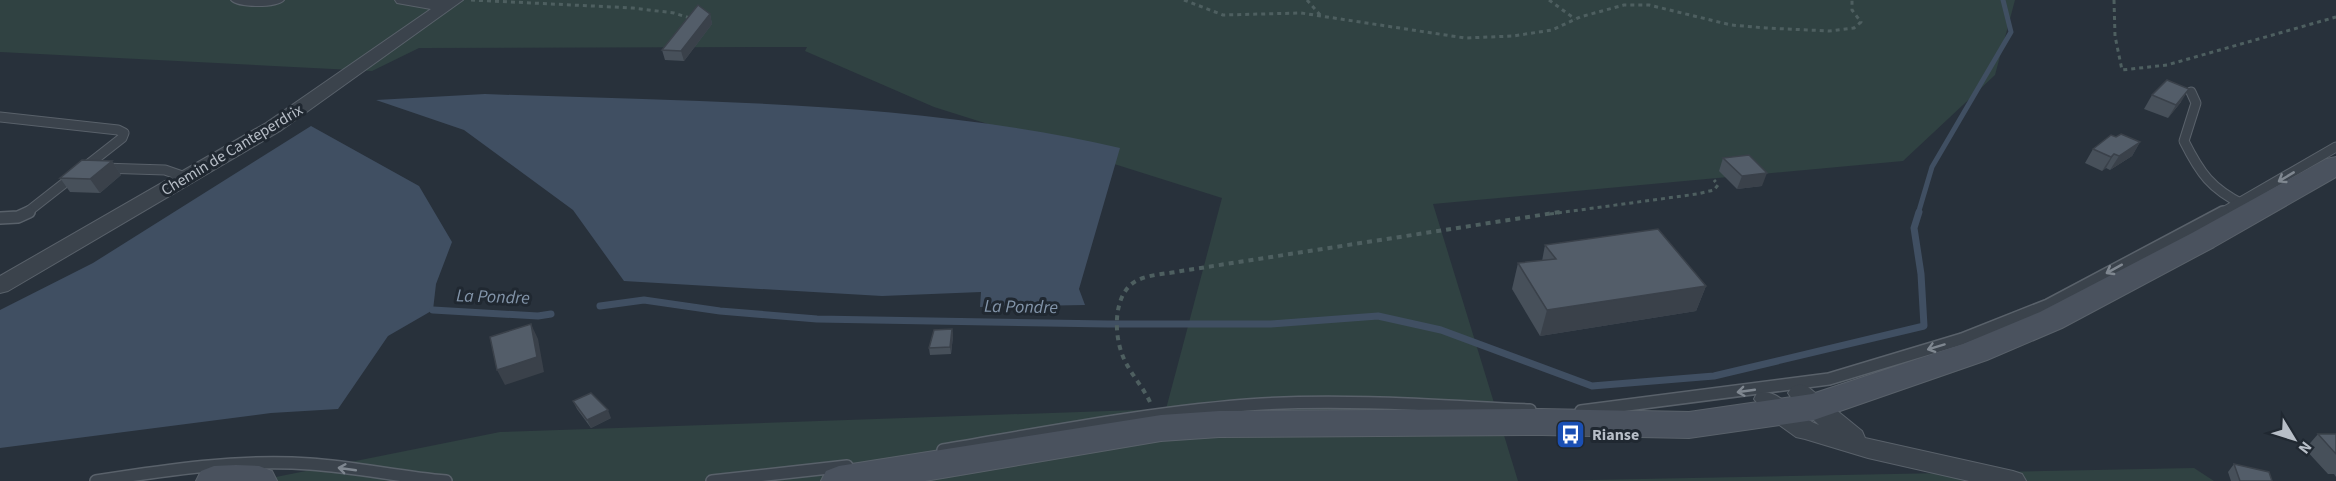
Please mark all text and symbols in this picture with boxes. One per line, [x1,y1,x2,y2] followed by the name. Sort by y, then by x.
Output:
[157,99,307,201] street label: Chemin de Canteperdrix
[2278,171,2295,183] one-way arrow
[2106,263,2123,275] one-way arrow
[456,283,531,311] water label: La Pondre
[984,294,1059,320] water label: La Pondre
[1927,342,1946,353] one-way arrow
[1737,385,1757,396] one-way arrow
[2264,409,2324,469] north arrow
[1555,419,1587,451] bus stop icon: Rianse
[1592,424,1639,446] place label: Rianse
[2293,437,2317,459] text: N
[337,463,357,474] one-way arrow

